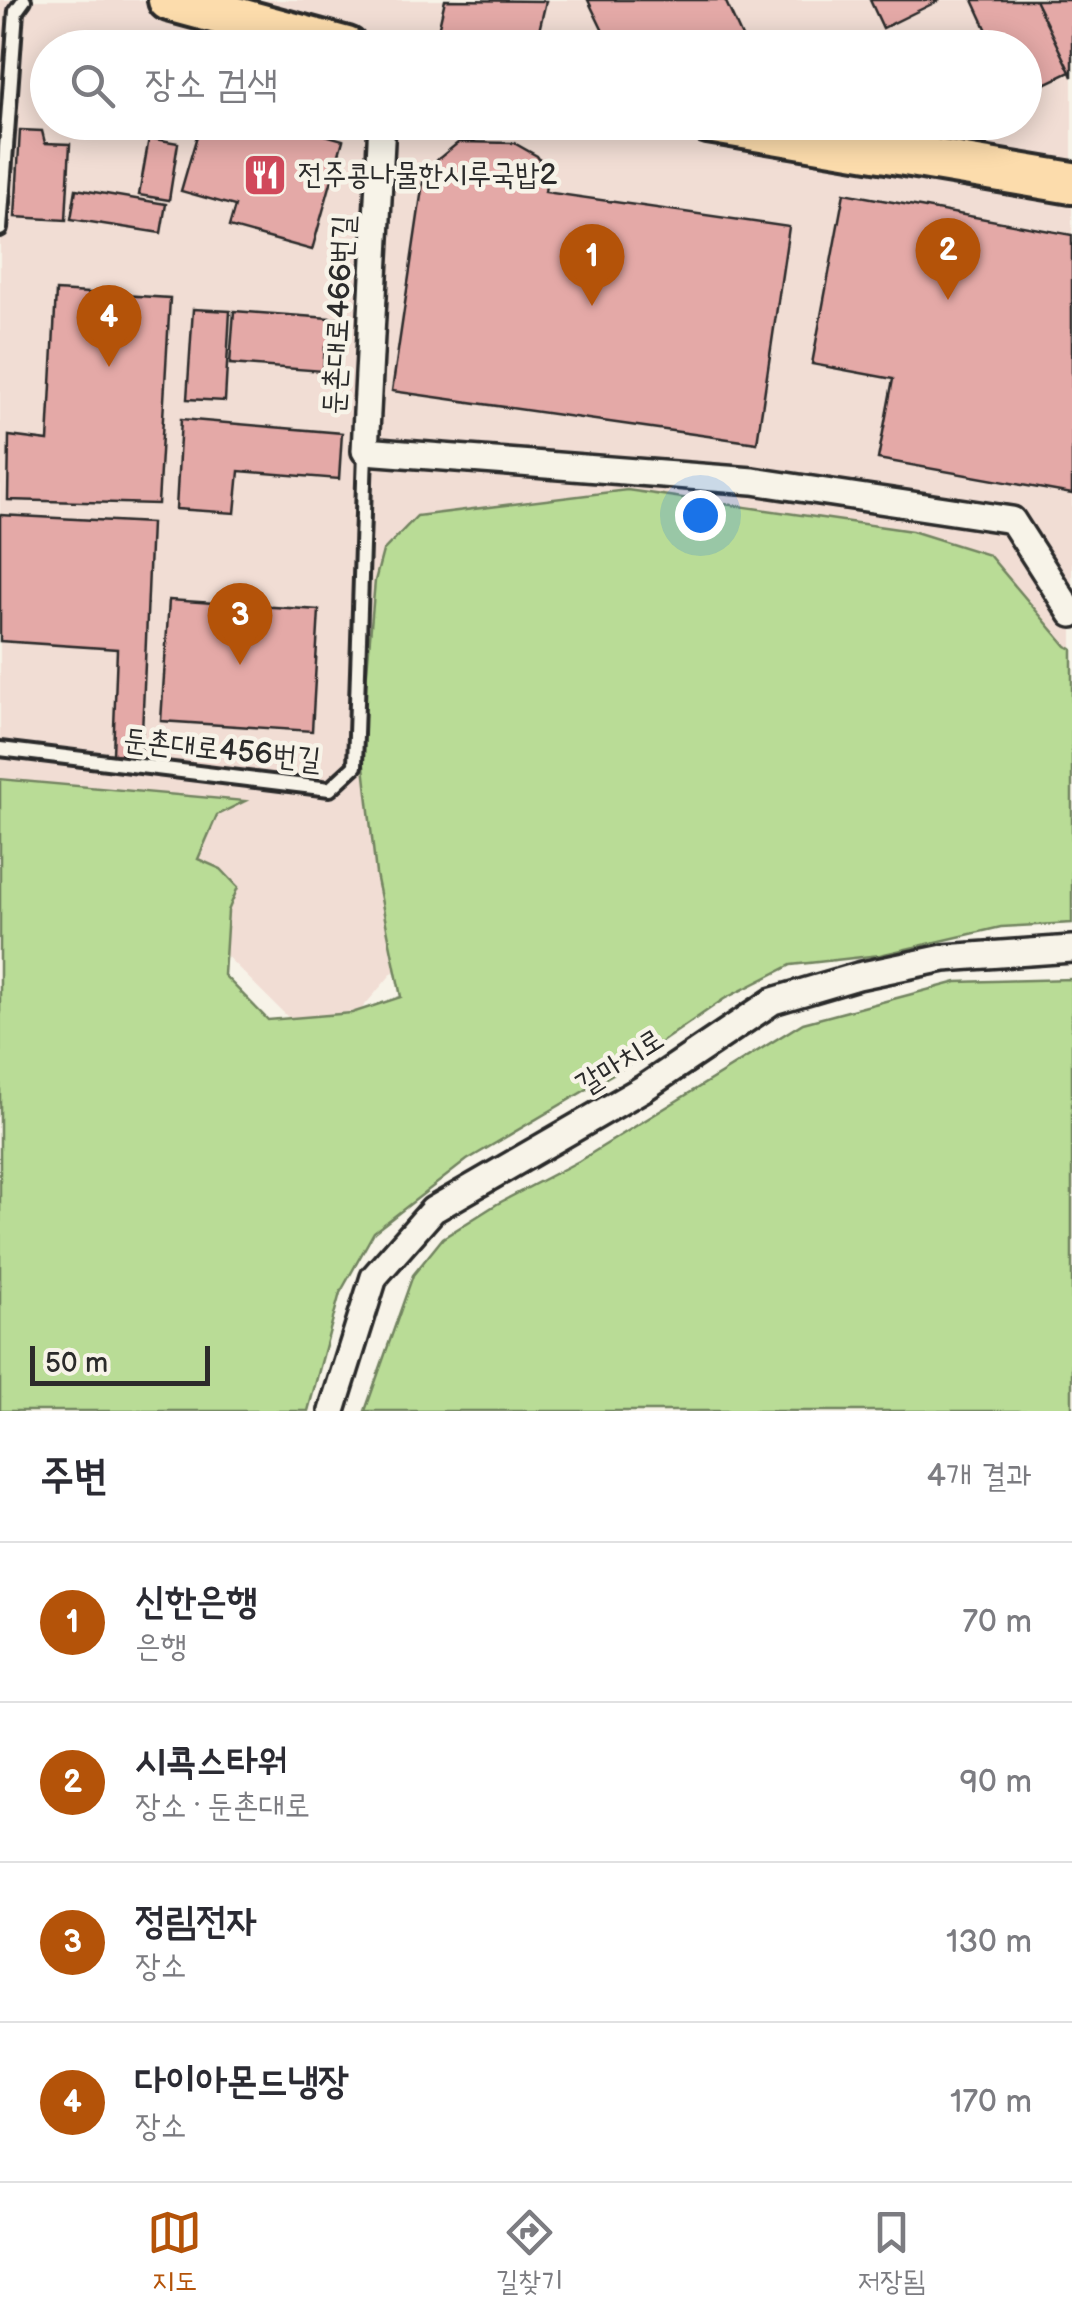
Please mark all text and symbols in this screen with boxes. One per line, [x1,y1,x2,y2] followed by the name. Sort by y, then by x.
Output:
[30,30,1042,140] search box
[65,58,120,113] icon: search
[145,62,278,107] text: 장소 검색
[242,152,288,198] restaurant icon: 전주콩나물한시루국밥2
[298,157,557,193] place label: 전주콩나물한시루국밥2
[316,214,362,416] street label: 둔촌대로466번길
[916,218,980,300] pin: 2
[560,224,624,306] pin: 1
[76,284,142,367] pin: 4
[675,490,726,541] your location
[208,582,272,665] pin: 3
[121,722,323,778] street label: 둔촌대로456번길
[570,1021,670,1103] street label: 갈마치로
[30,1341,210,1386] scale bar
[45,1347,108,1380] text: 50 m
[40,1451,108,1502] text: 주변
[927,1457,1032,1496] text: 4개 결과
[135,1579,257,1624] text: 신한은행
[66,1603,79,1642] text: 1
[962,1603,1032,1642] text: 70 m
[135,1627,187,1666] text: 은행
[135,1739,288,1784] text: 시콕스타워
[63,1763,82,1802] text: 2
[960,1763,1032,1802] text: 90 m
[135,1787,310,1826] text: 장소 · 둔촌대로
[135,1899,257,1944] text: 정림전자
[63,1923,82,1962] text: 3
[946,1923,1032,1962] text: 130 m
[135,1947,187,1986] text: 장소
[135,2059,349,2104] text: 다이아몬드냉장
[63,2083,82,2122] text: 4
[950,2083,1032,2122] text: 170 m
[135,2107,187,2146] text: 장소
[147,2205,202,2300] tab: 지도
[496,2205,564,2300] tab: 길찾기
[857,2205,925,2300] tab: 저장됨

